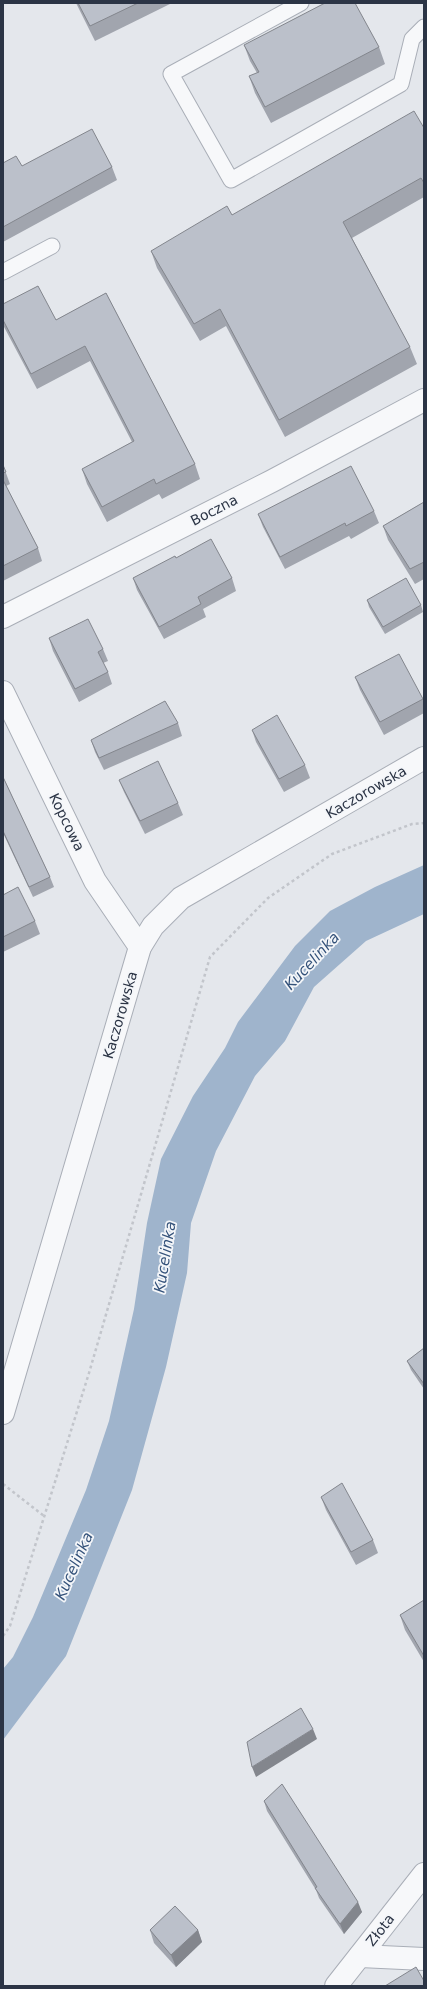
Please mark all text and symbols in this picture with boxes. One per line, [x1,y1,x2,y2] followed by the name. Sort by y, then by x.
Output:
[188,491,240,529] street label: Boczna
[323,762,409,822] street label: Kaczorowska
[46,791,88,853] street label: Kopcowa
[281,928,343,994] water label: Kucelinka
[100,969,140,1061] street label: Kaczorowska
[150,1220,180,1294] water label: Kucelinka
[51,1529,97,1603] water label: Kucelinka
[363,1911,397,1949] street label: Złota

